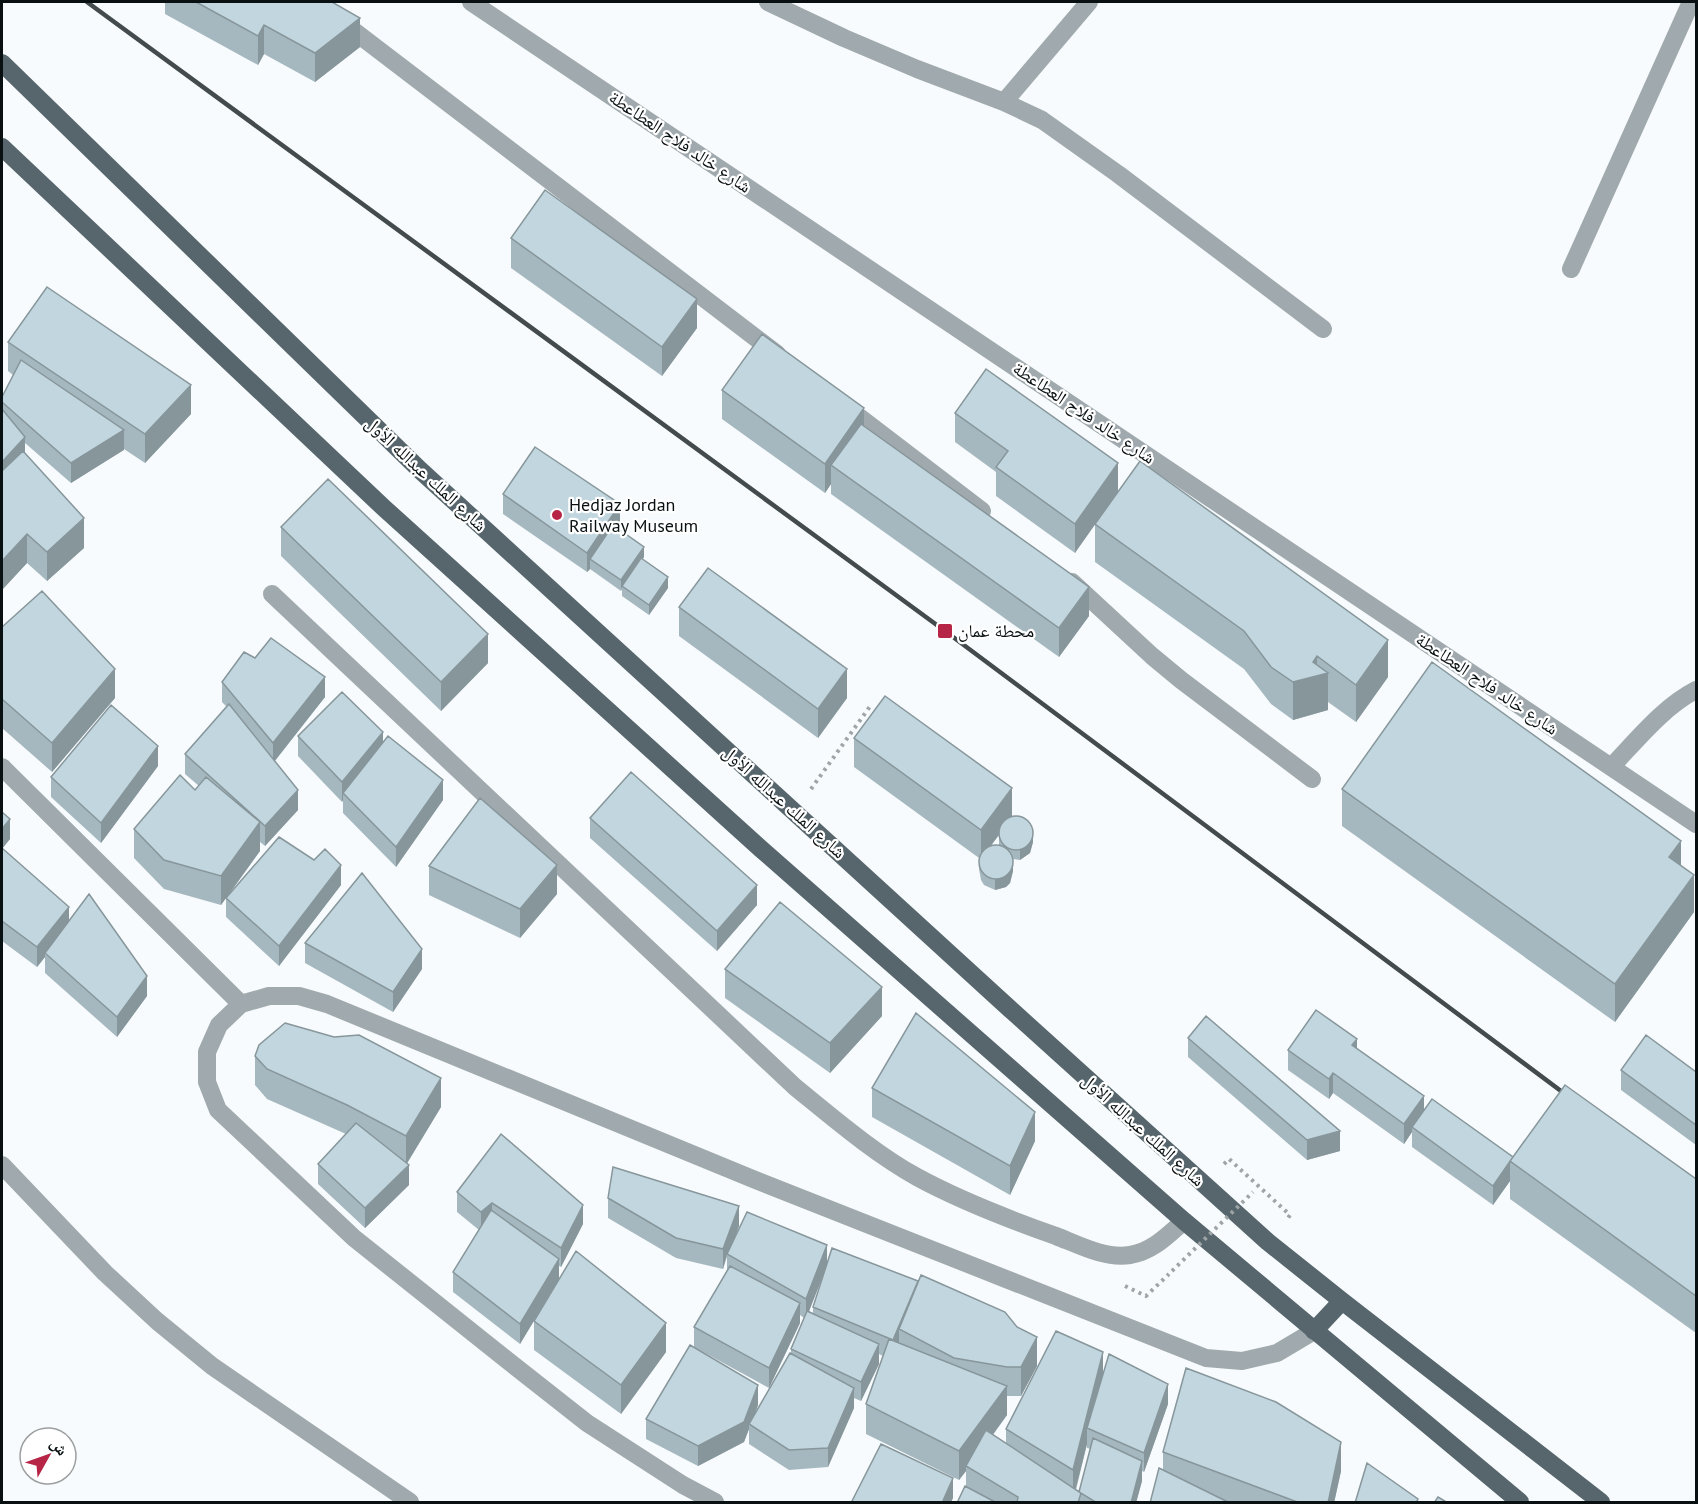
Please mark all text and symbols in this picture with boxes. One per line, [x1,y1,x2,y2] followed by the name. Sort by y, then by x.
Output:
[604,85,756,199] street label: شارع خالد فلاح العطاعطة
[1008,356,1160,470] street label: شارع خالد فلاح العطاعطة
[361,411,492,536] street label: شارع الملك عبدالله الأول
[569,493,698,537] place label: Hedjaz Jordan Railway Museum
[550,508,564,522] marker: Hedjaz Jordan Railway Museum
[958,619,1034,642] place label: محطة عمان
[936,622,954,640] marker: محطة عمان
[1411,627,1563,741] street label: شارع خالد فلاح العطاعطة
[718,740,851,863] street label: شارع الملك عبدالله الأول
[1077,1068,1210,1191] street label: شارع الملك عبدالله الأول
[18,1426,78,1486] north arrow
[46,1433,73,1459] text: ش

